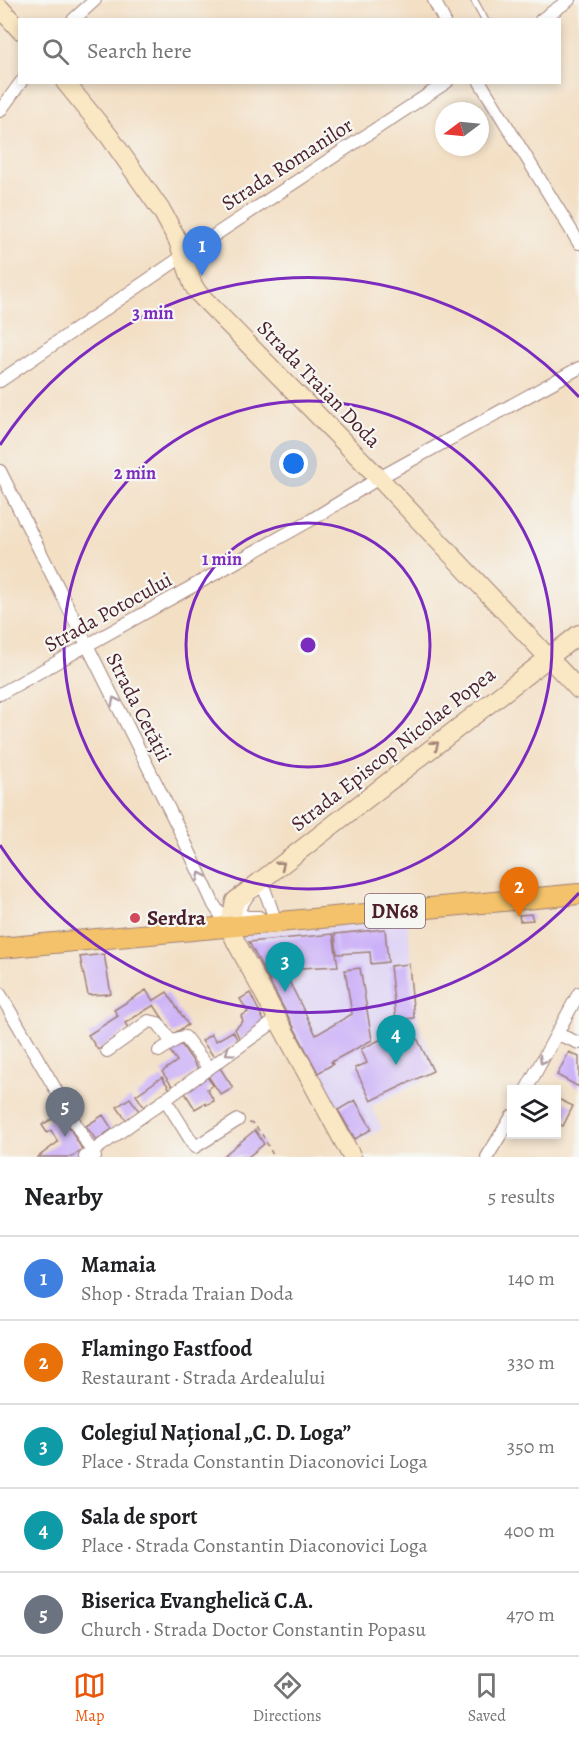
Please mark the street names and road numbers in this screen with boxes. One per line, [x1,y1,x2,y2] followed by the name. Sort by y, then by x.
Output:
[216,111,358,217] street label: Strada Romanilor
[251,314,387,454] street label: Strada Traian Doda
[39,565,177,659] street label: Strada Potocului
[100,648,178,766] street label: Strada Cetății
[285,660,501,838] street label: Strada Episcop Nicolae Popea
[365,894,425,928] road number: DN68

